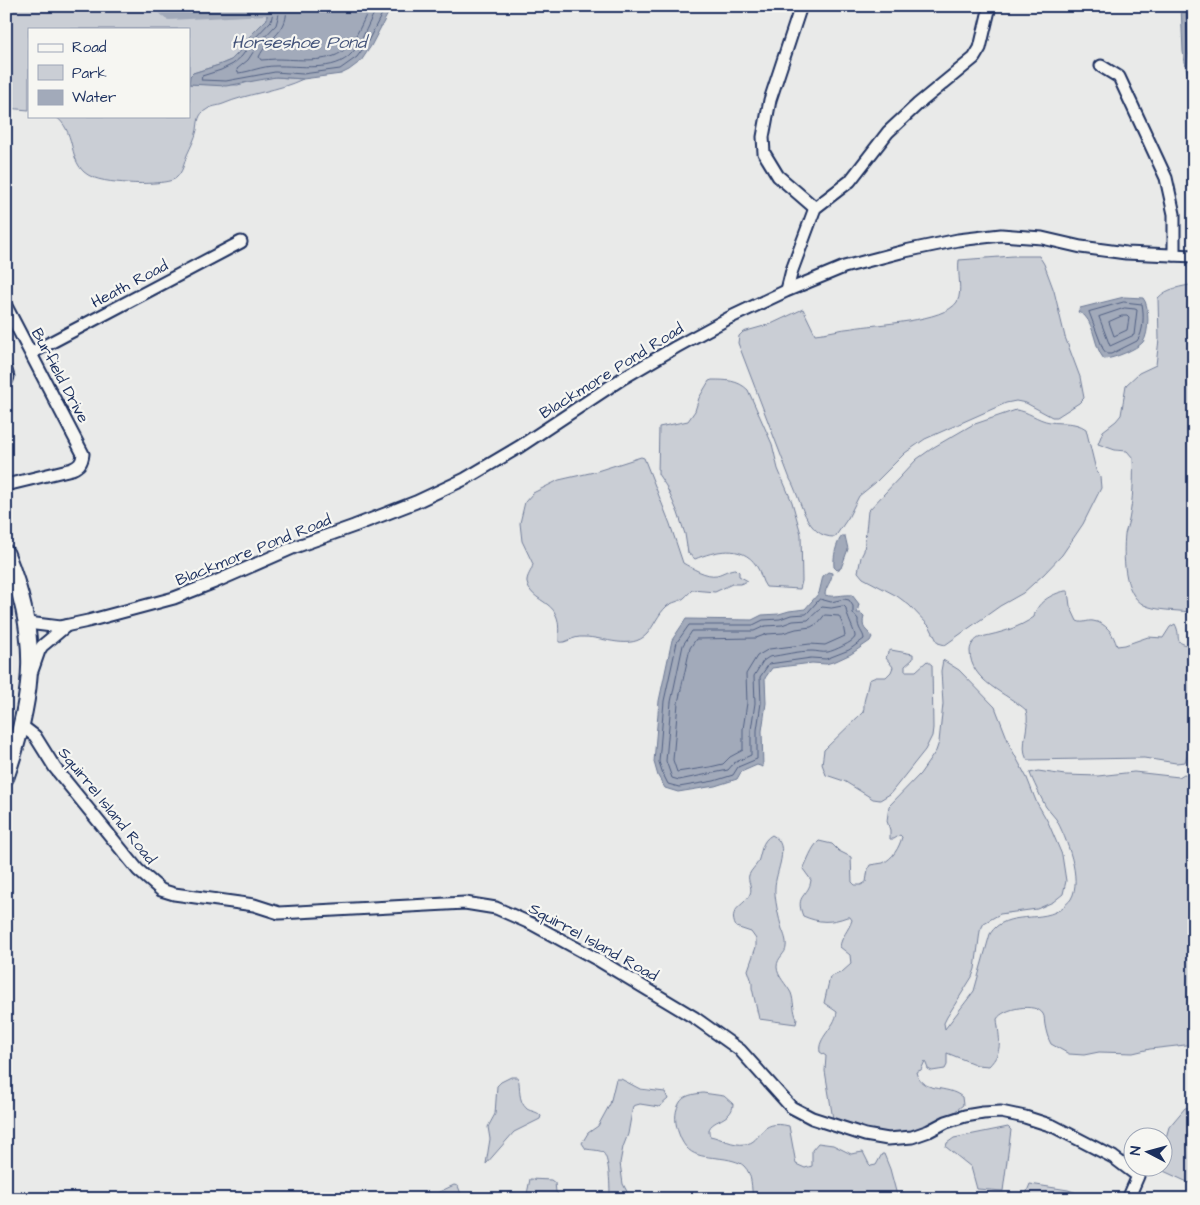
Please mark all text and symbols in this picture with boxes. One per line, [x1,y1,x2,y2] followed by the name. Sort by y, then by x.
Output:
[28,28,190,118] legend
[232,30,370,55] water label: Horseshoe Pond
[72,37,107,58] text: Road
[72,63,107,84] text: Park
[72,87,116,108] text: Water
[87,254,172,313] street label: Heath Road
[535,318,688,424] street label: Blackmore Pond Road
[26,324,95,427] street label: Burfield Drive
[172,509,334,591] street label: Blackmore Pond Road
[53,742,161,869] street label: Squirrel Island Road
[525,897,662,987] street label: Squirrel Island Road
[1122,1128,1172,1178] north arrow
[1126,1145,1146,1156] text: N

